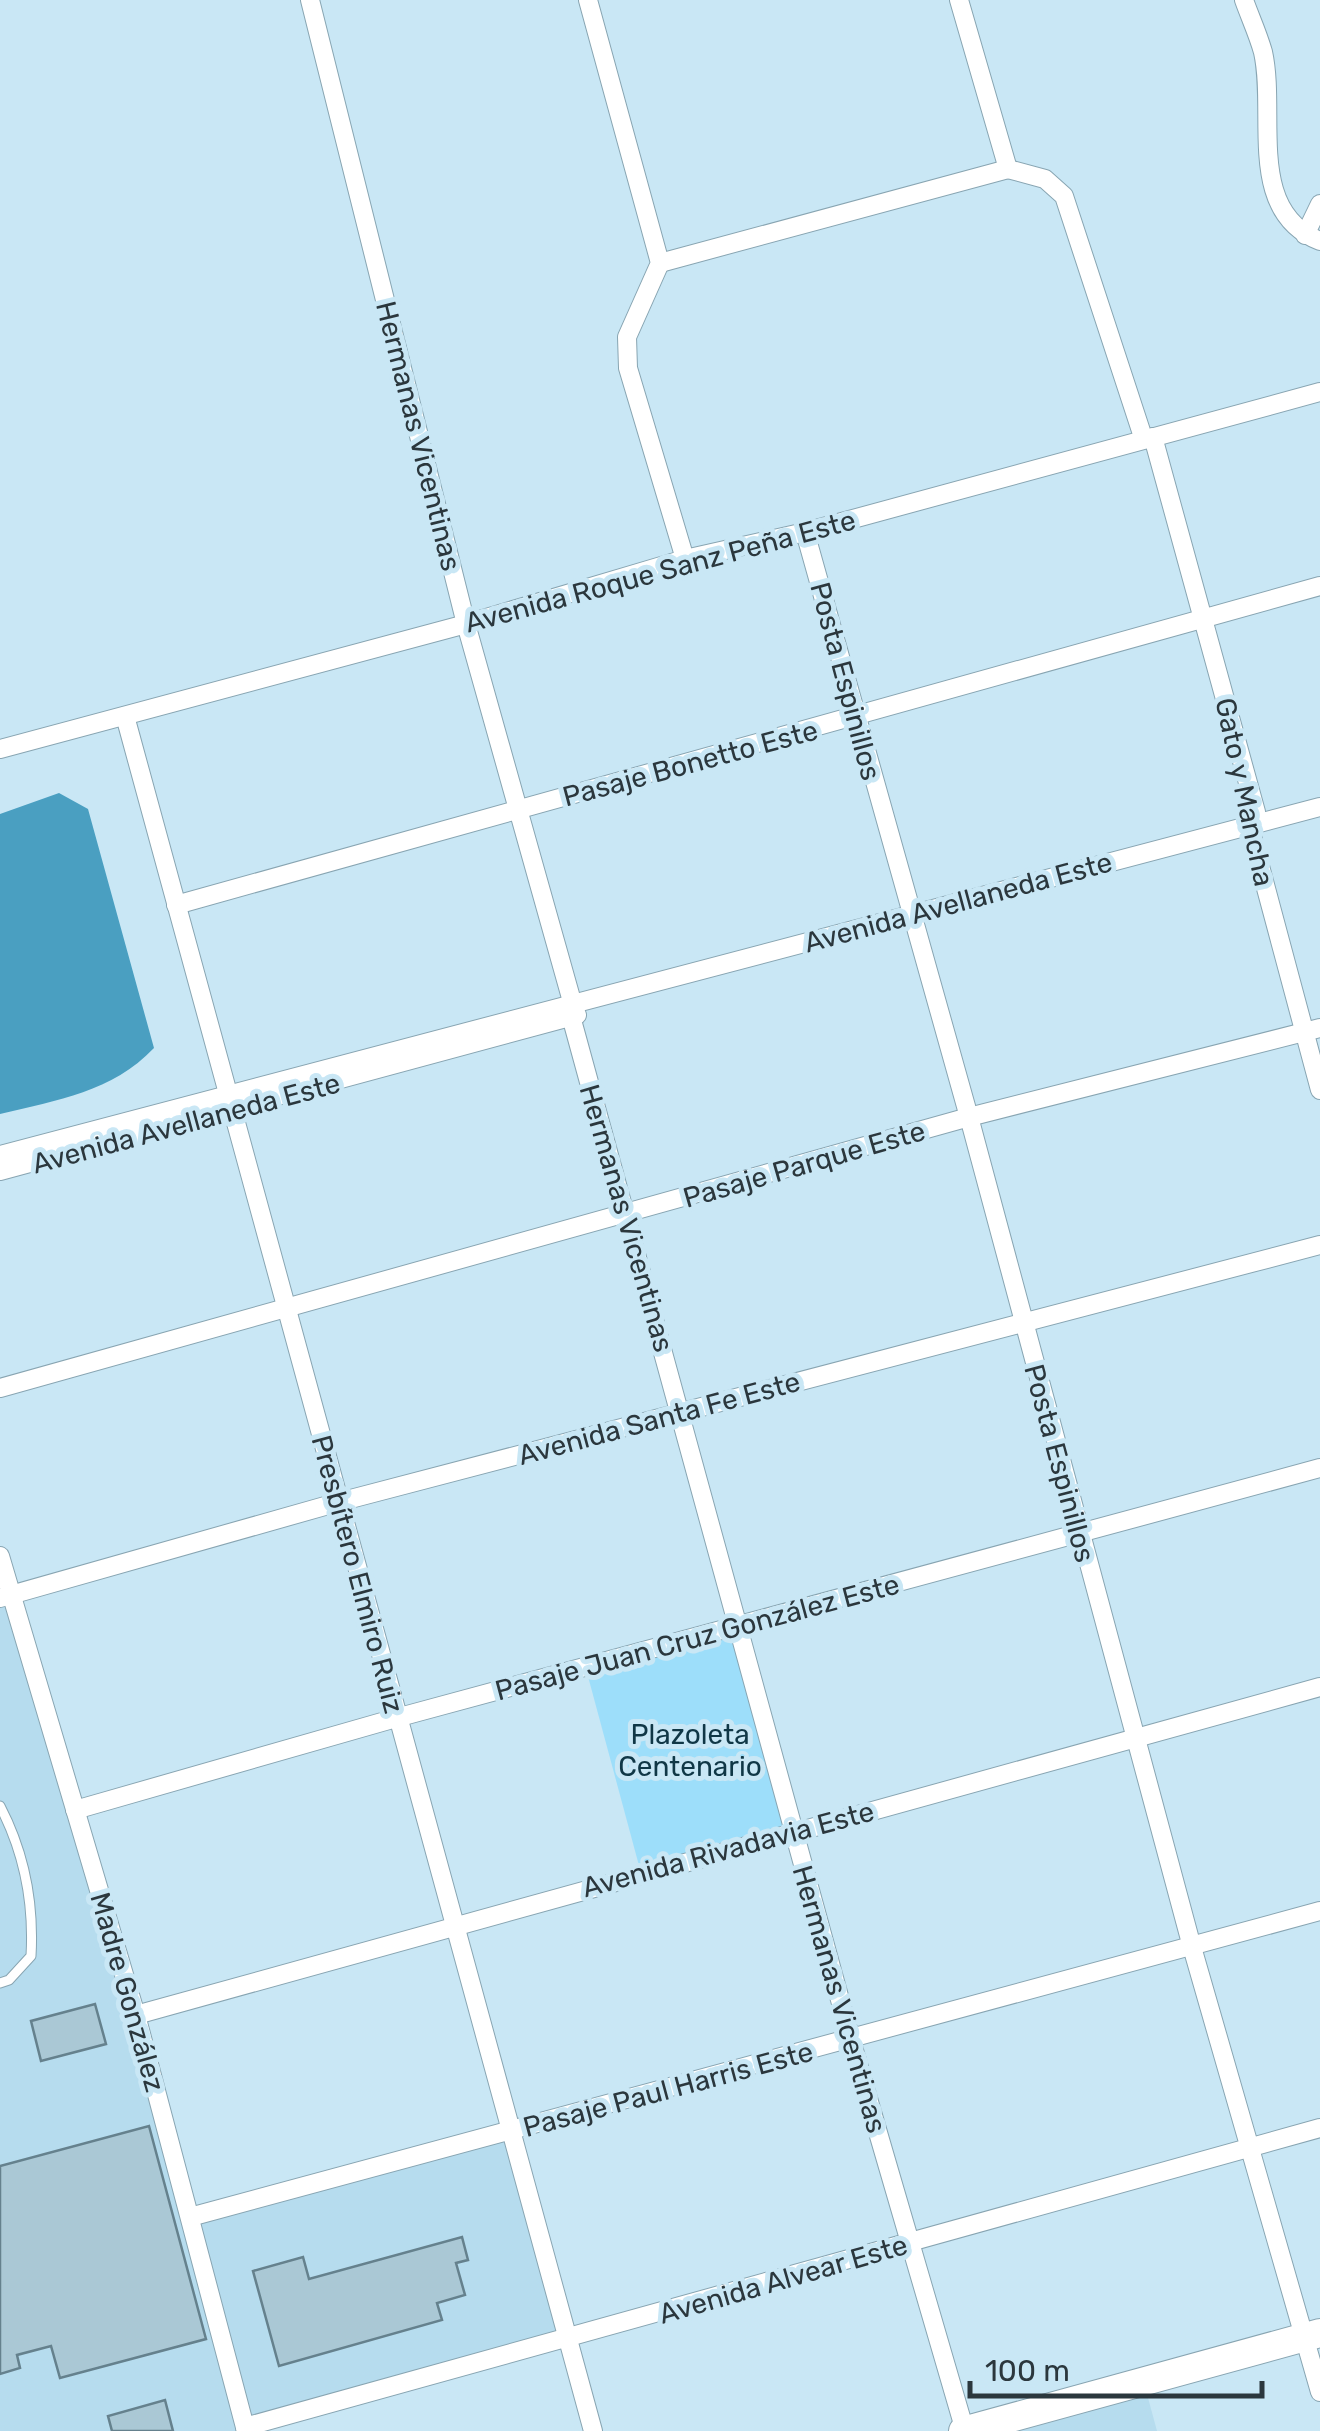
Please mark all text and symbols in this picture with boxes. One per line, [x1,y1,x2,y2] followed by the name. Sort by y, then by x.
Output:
[369,298,468,574] street label: Hermanas Vicentinas
[461,503,859,640] street label: Avenida Roque Sanz Peña Este
[803,578,888,784] street label: Posta Espinillos
[1208,695,1281,889] street label: Gato y Mancha
[559,714,821,813] street label: Pasaje Bonetto Este
[800,845,1116,960] street label: Avenida Avellaneda Este
[28,1066,344,1181] street label: Avenida Avellaneda Este
[573,1081,681,1356] street label: Hermanas Vicentinas
[679,1114,929,1215] street label: Pasaje Parque Este
[1017,1360,1102,1566] street label: Posta Espinillos
[514,1365,804,1472] street label: Avenida Santa Fe Este
[304,1431,411,1717] street label: Presbítero Elmiro Ruiz
[491,1568,903,1707] street label: Pasaje Juan Cruz González Este
[618,1718,762,1783] park label: Plazoleta Centenario
[578,1795,878,1904] street label: Avenida Rivadavia Este
[786,1862,894,2137] street label: Hermanas Vicentinas
[83,1889,172,2096] street label: Madre González
[519,2035,817,2144] street label: Pasaje Paul Harris Este
[655,2228,911,2331] street label: Avenida Alvear Este
[970,2336,1262,2398] scale bar
[985,2353,1070,2389] text: 100 m

